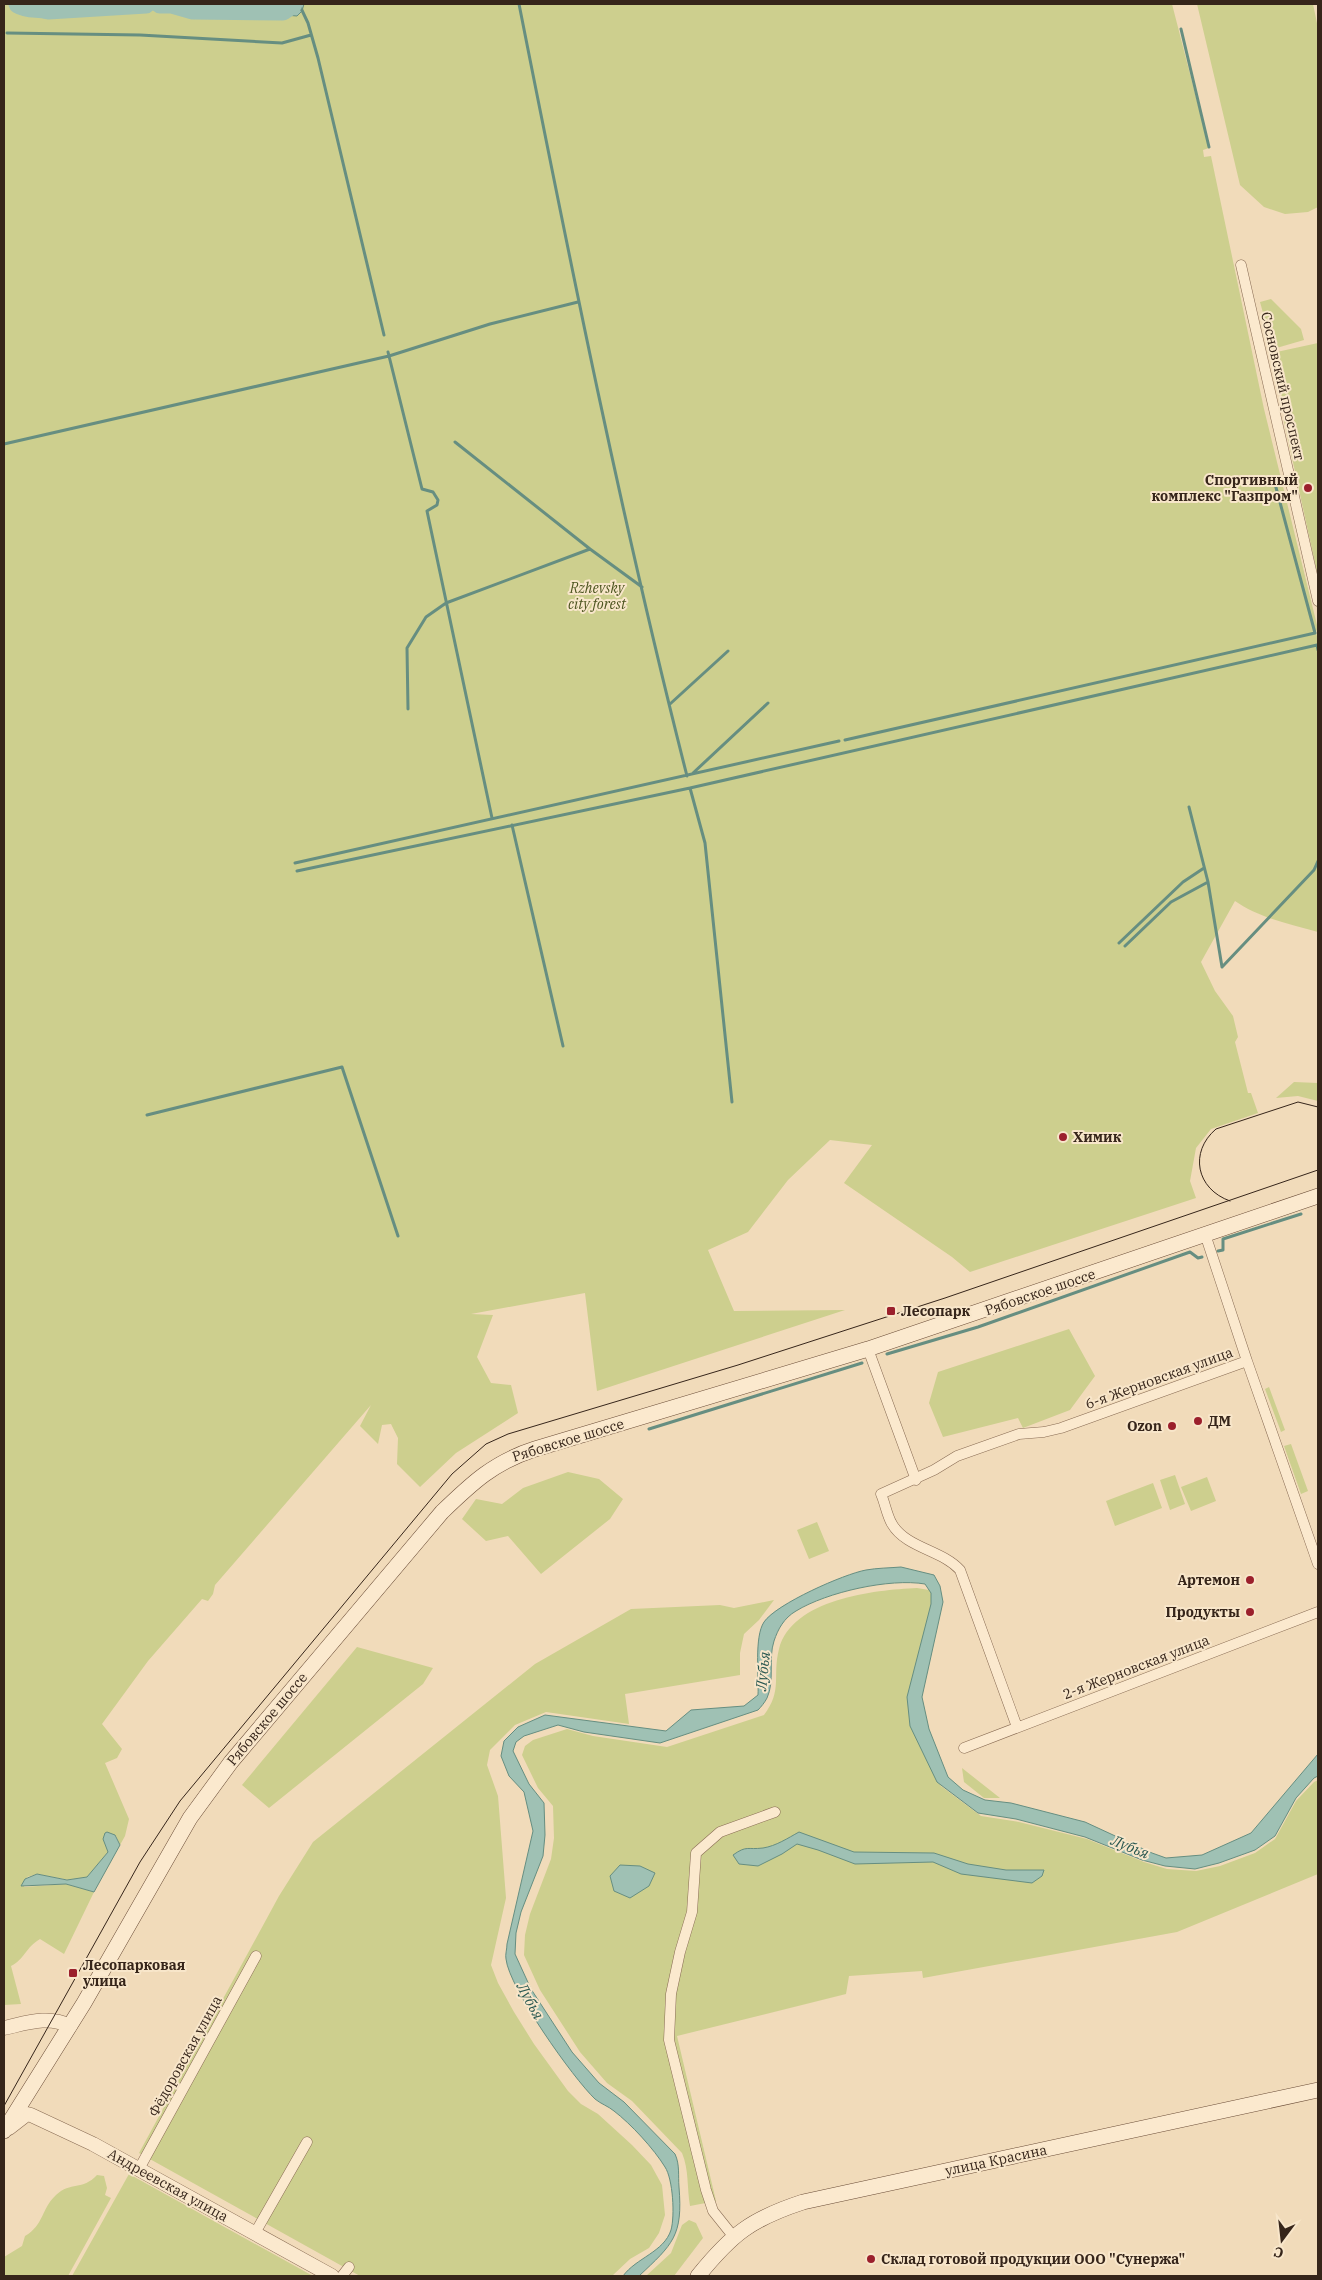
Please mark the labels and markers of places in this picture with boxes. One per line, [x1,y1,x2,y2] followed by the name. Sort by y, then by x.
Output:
[1152,471,1298,505] place label: Cпортивный комплекс "Газпром"
[1302,482,1314,494] marker: Cпортивный комплекс "Газпром"
[1073,1128,1122,1146] place label: Химик
[1057,1131,1069,1143] marker: Химик
[901,1302,971,1320] place label: Лесопарк
[885,1305,897,1317] marker: Лесопарк
[1208,1412,1231,1430] place label: ДМ
[1192,1415,1204,1427] marker: ДМ
[1127,1417,1162,1435] place label: Ozon
[1166,1420,1178,1432] marker: Ozon
[1177,1571,1240,1589] place label: Артемон
[1244,1574,1256,1586] marker: Артемон
[1165,1603,1240,1621] place label: Продукты
[1244,1606,1256,1618] marker: Продукты
[82,1956,186,1990] place label: Лесопарковая улица
[67,1967,79,1979] marker: Лесопарковая улица
[881,2250,1185,2268] place label: Склад готовой продукции ООО "Сунержа"
[865,2253,877,2265] marker: Склад готовой продукции ООО "Сунержа"

